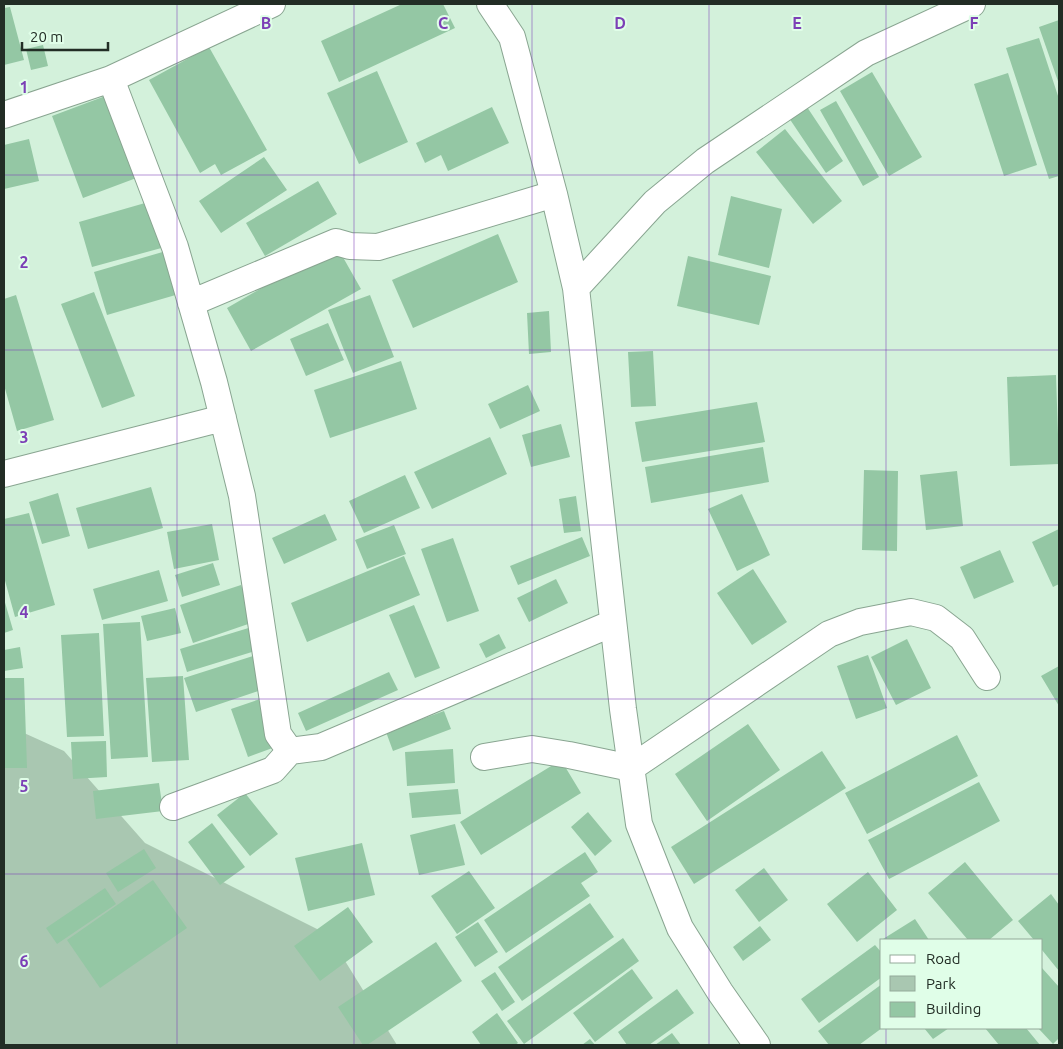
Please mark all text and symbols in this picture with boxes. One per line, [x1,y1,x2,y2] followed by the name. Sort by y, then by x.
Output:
[261,14,271,32] text: B
[438,14,448,32] text: C
[614,14,626,32] text: D
[792,14,802,32] text: E
[970,14,979,32] text: F
[22,20,109,52] scale bar
[30,28,63,45] text: 20 m
[19,78,29,96] text: 1
[19,253,29,271] text: 2
[19,428,29,446] text: 3
[19,603,29,621] text: 4
[19,777,29,795] text: 5
[880,939,1043,1029] legend
[926,950,961,967] text: Road
[19,952,29,970] text: 6
[926,975,956,992] text: Park
[926,1000,981,1017] text: Building

